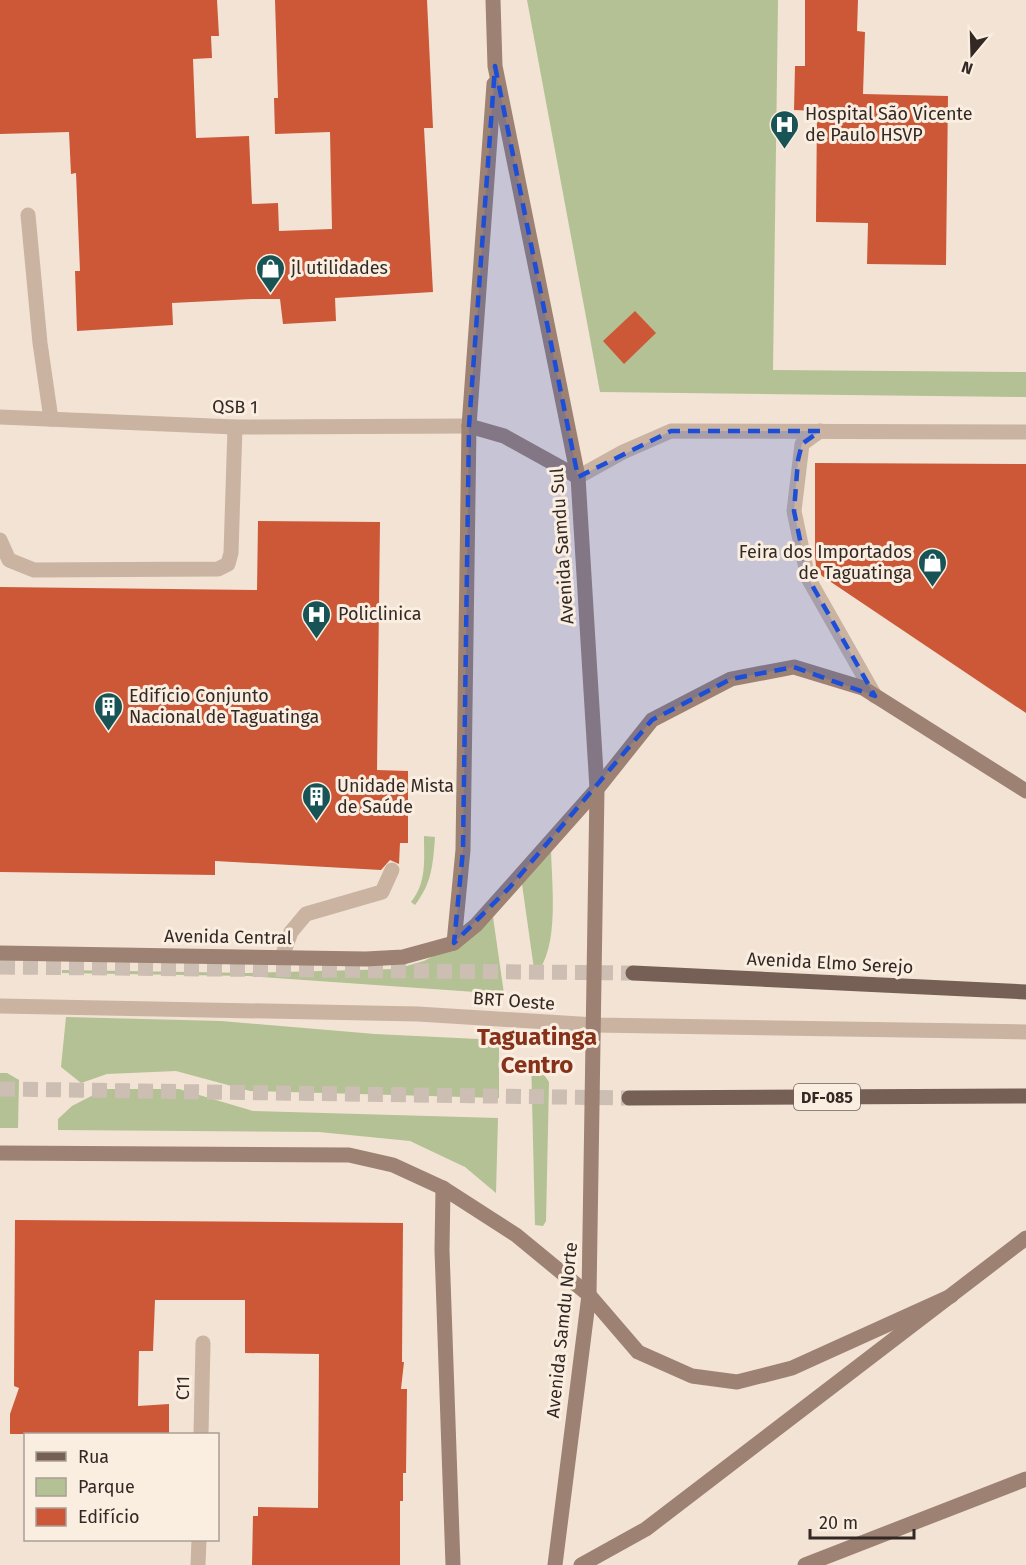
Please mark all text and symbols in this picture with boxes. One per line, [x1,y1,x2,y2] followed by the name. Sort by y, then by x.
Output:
[942,24,1002,84] north arrow
[959,57,975,78] text: N
[805,103,973,146] place label: Hospital São Vicente de Paulo HSVP
[768,108,800,150] hospital icon: Hospital São Vicente de Paulo HSVP
[254,252,286,294] shop icon: jl utilidades
[290,257,388,279] place label: jl utilidades
[212,396,258,418] street label: QSB 1
[546,467,578,625] street label: Avenida Samdu Sul
[739,541,912,584] place label: Feira dos Importados de Taguatinga
[917,546,949,588] shop icon: Feira dos Importados de Taguatinga
[301,598,333,640] hospital icon: Policlinica
[338,603,422,625] place label: Policlinica
[129,685,319,728] place label: Edifício Conjunto Nacional de Taguatinga
[92,690,124,732] building icon: Edifício Conjunto Nacional de Taguatinga
[337,775,454,818] place label: Unidade Mista de Saúde
[300,780,332,822] building icon: Unidade Mista de Saúde
[164,925,292,949] street label: Avenida Central
[746,948,914,978] street label: Avenida Elmo Serejo
[472,987,556,1015] street label: BRT Oeste
[477,1023,597,1079] district label: Taguatinga Centro
[794,1084,860,1110] road number: DF-085
[542,1241,582,1419] street label: Avenida Samdu Norte
[172,1376,194,1400] street label: C11
[24,1433,219,1541] legend
[78,1446,109,1468] text: Rua
[78,1476,135,1498] text: Parque
[810,1502,914,1540] scale bar
[78,1506,140,1528] text: Edifício
[819,1512,858,1534] text: 20 m

